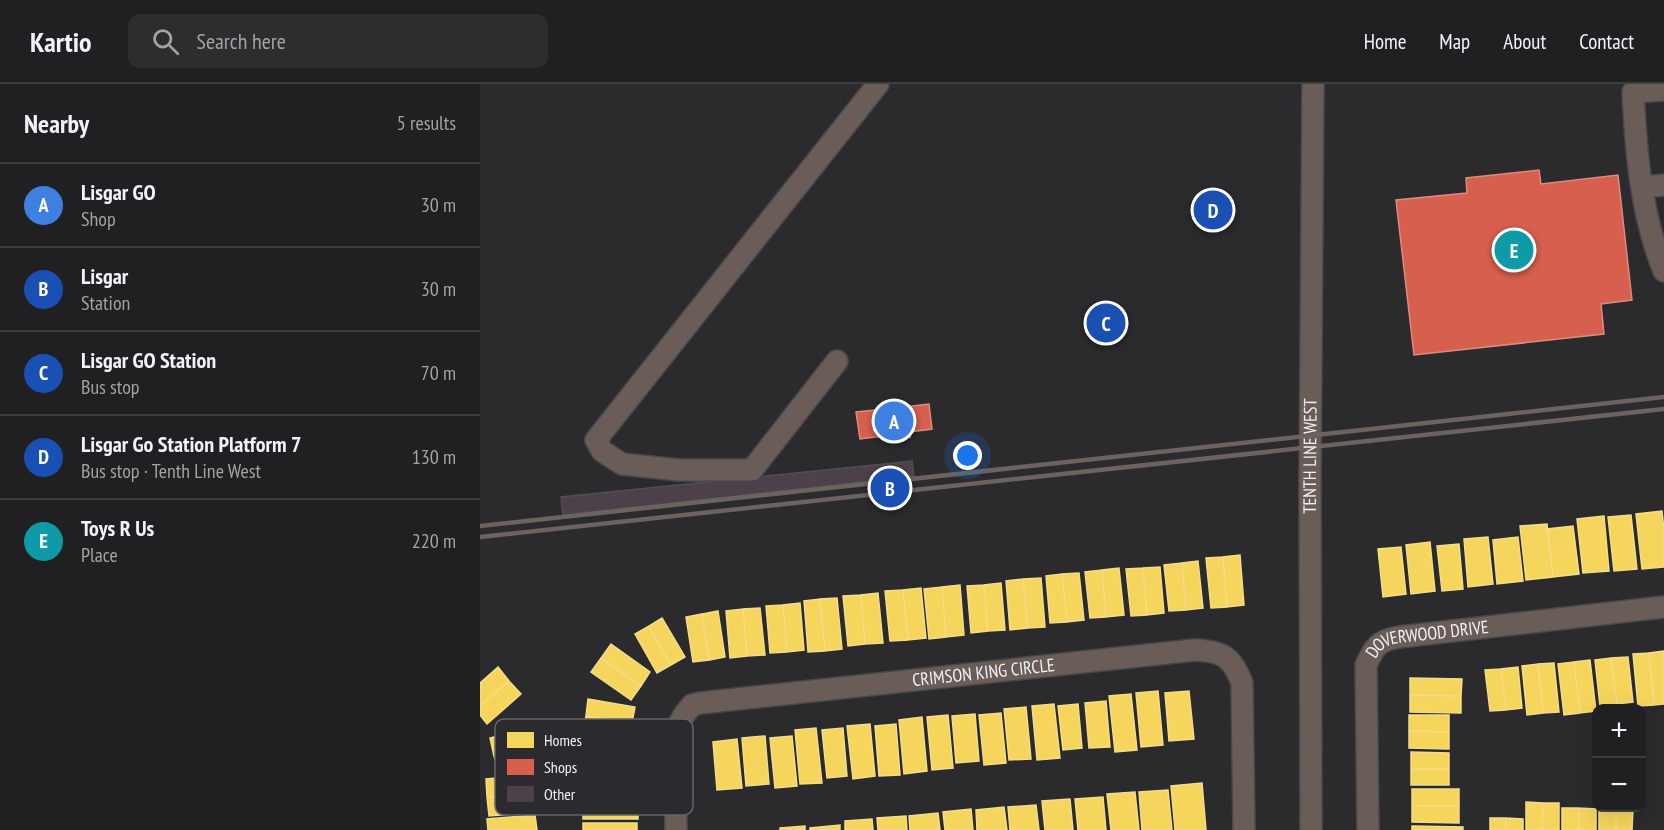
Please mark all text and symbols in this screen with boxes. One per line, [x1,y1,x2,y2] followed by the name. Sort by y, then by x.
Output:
[128,14,548,68] search box
[30,23,92,60] text: Kartio
[149,25,182,58] icon: search
[197,27,286,55] text: Search here
[1364,28,1406,55] text: Home
[1439,28,1470,55] text: Map
[1503,28,1546,55] text: About
[1579,28,1634,55] text: Contact
[24,107,89,140] text: Nearby
[397,110,456,136] text: 5 results
[81,178,156,206] text: Lisgar GO
[1194,188,1232,232] pin: D
[38,192,49,218] text: A
[421,192,456,218] text: 30 m
[81,206,116,232] text: Shop
[1494,228,1534,272] pin: E
[81,262,128,290] text: Lisgar
[39,276,48,302] text: B
[421,276,456,302] text: 30 m
[81,290,130,316] text: Station
[1086,300,1126,346] pin: C
[81,346,216,374] text: Lisgar GO Station
[39,360,48,386] text: C
[421,360,456,386] text: 70 m
[81,374,140,400] text: Bus stop
[874,398,914,444] pin: A
[1298,398,1322,514] street label: TENTH LINE WEST
[81,430,302,458] text: Lisgar Go Station Platform 7
[953,441,982,470] your location
[38,444,49,470] text: D
[412,444,456,470] text: 130 m
[81,458,261,484] text: Bus stop · Tenth Line West
[870,466,910,510] pin: B
[81,514,154,542] text: Toys R Us
[39,528,48,554] text: E
[412,528,456,554] text: 220 m
[81,542,118,568] text: Place
[1360,615,1490,662] street label: DOVERWOOD DRIVE
[911,653,1056,691] street label: CRIMSON KING CIRCLE
[1592,704,1646,812] map controls
[1592,704,1646,758] button: +
[495,719,693,815] legend
[544,730,582,750] text: Homes
[544,757,577,777] text: Shops
[1592,758,1646,812] button: −
[544,784,576,804] text: Other

